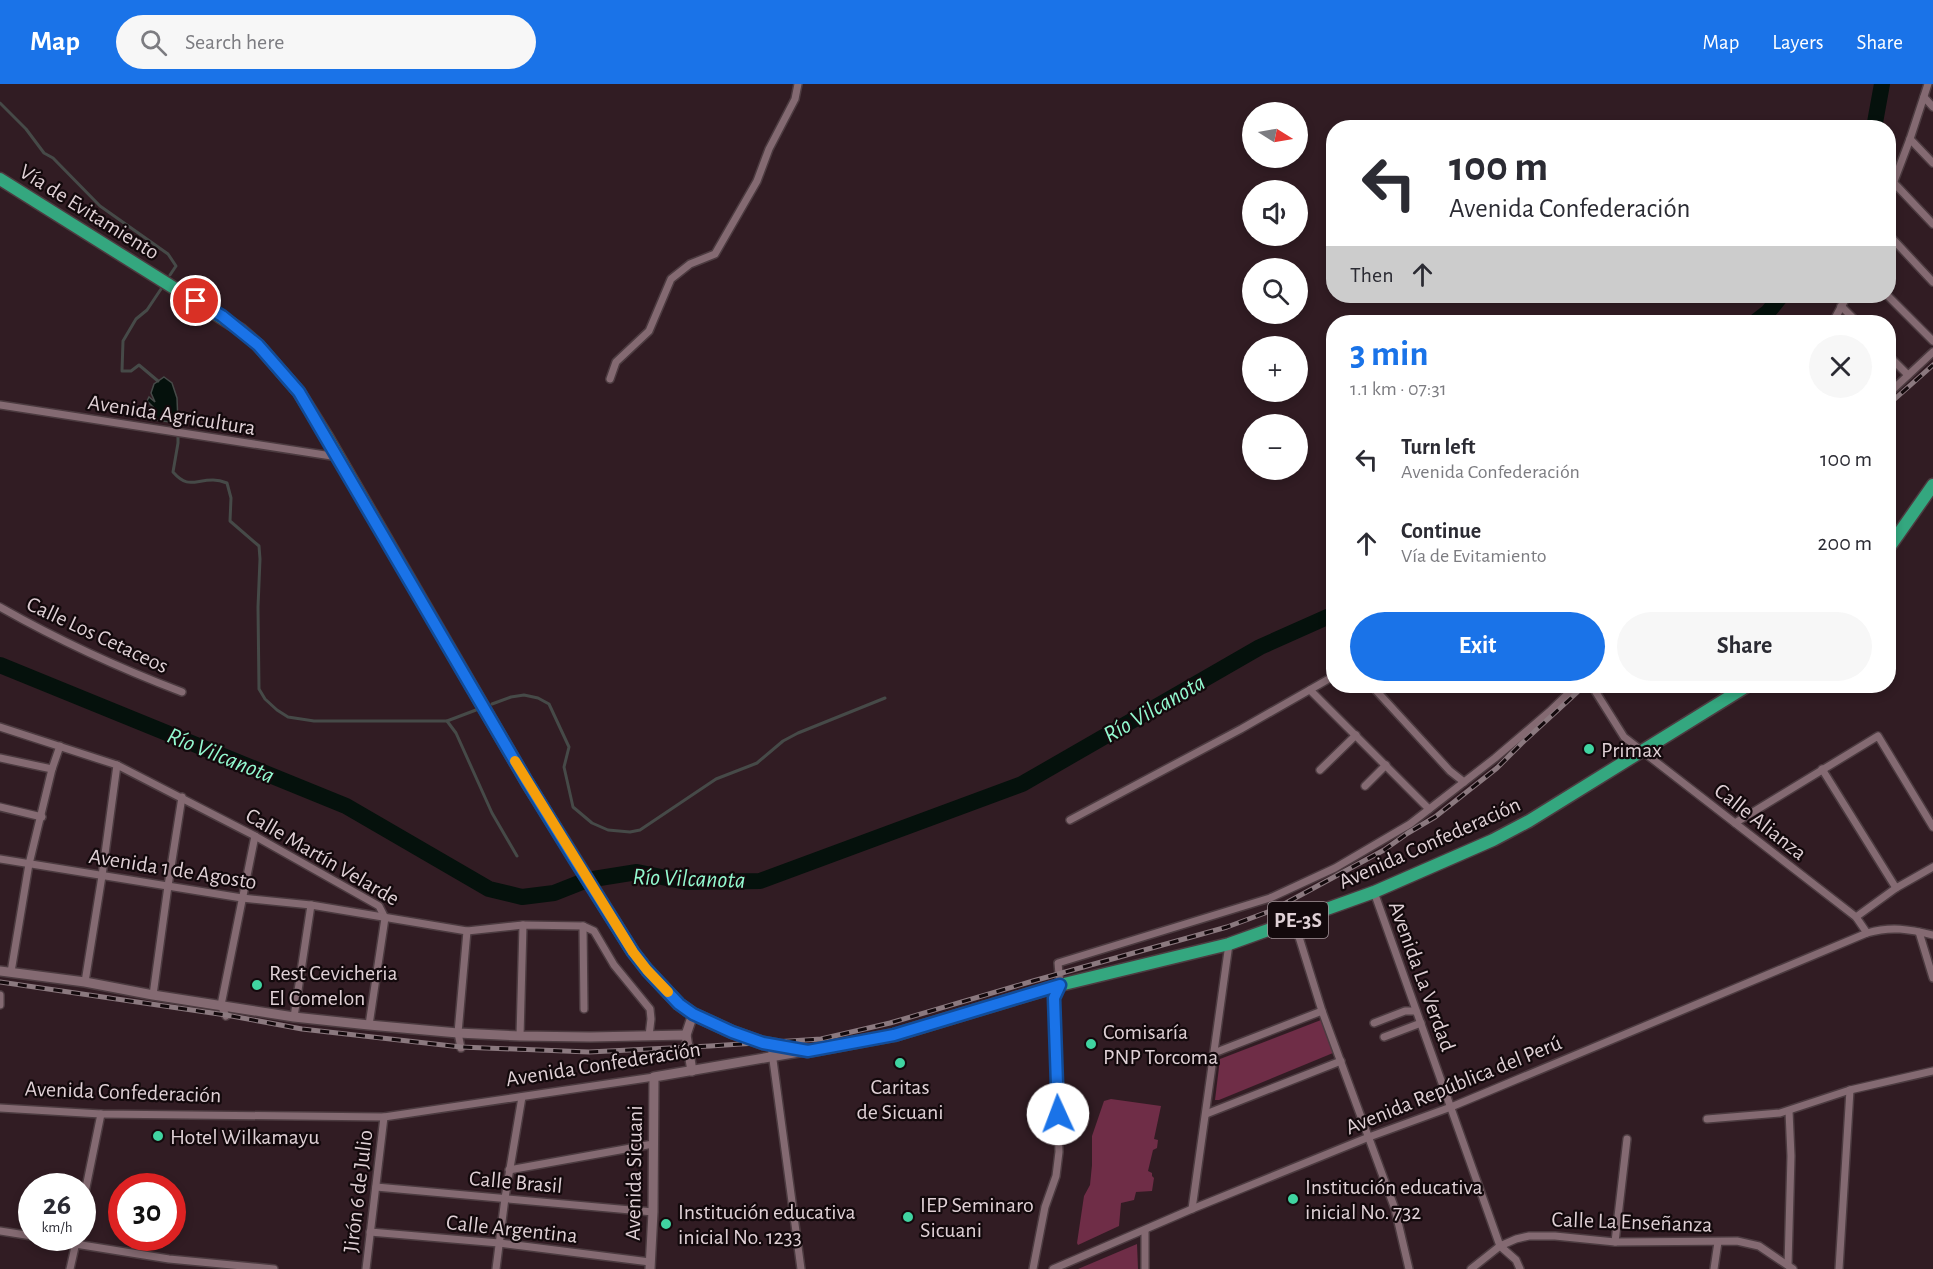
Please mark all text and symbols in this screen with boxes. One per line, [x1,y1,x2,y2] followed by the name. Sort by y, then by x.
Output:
[116,15,536,69] search box
[137,26,170,59] icon: search
[30,28,80,56] text: Map
[185,31,284,53] text: Search here
[1703,32,1739,53] text: Map
[1772,32,1823,53] text: Layers
[1856,32,1903,53] text: Share
[1242,102,1308,168] north arrow
[1242,102,1308,480] map controls
[1350,144,1428,222] icon: left
[1449,146,1548,188] text: 100 m
[16,160,163,264] street label: Vía de Evitamiento
[1242,180,1308,246] button: sound
[1449,195,1690,222] text: Avenida Confederación
[1242,258,1308,324] button: search
[1406,258,1439,291] icon: ahead
[1350,264,1394,286] text: Then
[170,275,221,326] pin
[179,284,212,317] icon: arrive
[1809,335,1872,398] button: close
[1242,336,1308,402] button: +
[1350,336,1428,372] text: 3 min
[1350,379,1447,399] text: 1.1 km · 07:31
[86,391,257,439] street label: Avenida Agricultura
[1242,414,1308,480] button: −
[1401,436,1475,458] text: Turn left
[1350,443,1383,476] icon: left
[1820,448,1872,470] text: 100 m
[1401,462,1580,482] text: Avenida Confederación
[1401,520,1481,542] text: Continue
[1350,527,1383,560] icon: ahead
[1818,532,1872,554] text: 200 m
[1401,546,1547,566] text: Vía de Evitamiento
[23,592,172,677] street label: Calle Los Cetaceos
[1350,612,1605,681] button: Exit
[1617,612,1872,681] button: Share
[1100,670,1209,748] water label: Río Vilcanota
[164,724,278,788] water label: Río Vilcanota
[1601,739,1662,761] place label: Primax
[1582,742,1596,756] marker: Primax
[1710,779,1811,864] street label: Calle Alianza
[1335,793,1524,893] street label: Avenida Confederación
[242,804,403,910] street label: Calle Martín Velarde
[87,845,258,893] street label: Avenida 1 de Agosto
[632,865,746,893] water label: Río Vilcanota
[1385,898,1459,1054] street label: Avenida La Verdad
[1268,902,1328,938] road number: PE-3S
[269,962,398,1009] place label: Rest Cevicheria El Comelon
[250,978,264,992] marker: Rest Cevicheria El Comelon
[1103,1021,1218,1068] place label: Comisaría PNP Torcoma
[1342,1031,1565,1138] street label: Avenida República del Perú
[1084,1037,1098,1051] marker: Comisaría PNP Torcoma
[504,1038,702,1090] street label: Avenida Confederación
[893,1056,907,1070] marker: Caritas de Sicuani
[856,1076,944,1123] place label: Caritas de Sicuani
[24,1078,222,1106] street label: Avenida Confederación
[1026,1082,1090,1146] position arrow
[622,1105,646,1241] street label: Avenida Sicuani
[170,1126,319,1148] place label: Hotel Wilkamayu
[151,1129,165,1143] marker: Hotel Wilkamayu
[340,1129,376,1254] street label: Jirón 6 de Julio
[468,1167,564,1197] street label: Calle Brasil
[108,1173,186,1251] speed limit sign: 30
[1305,1176,1483,1223] place label: Institución educativa inicial No. 732
[43,1190,71,1220] text: 26
[1286,1192,1300,1206] marker: Institución educativa inicial No. 732
[920,1194,1034,1241] place label: IEP Seminaro Sicuani
[678,1201,856,1248] place label: Institución educativa inicial No. 1233
[1551,1208,1713,1236] street label: Calle La Enseñanza
[901,1210,915,1224] marker: IEP Seminaro Sicuani
[445,1211,579,1247] street label: Calle Argentina
[659,1217,673,1231] marker: Institución educativa inicial No. 1233
[42,1220,72,1235] text: km/h

